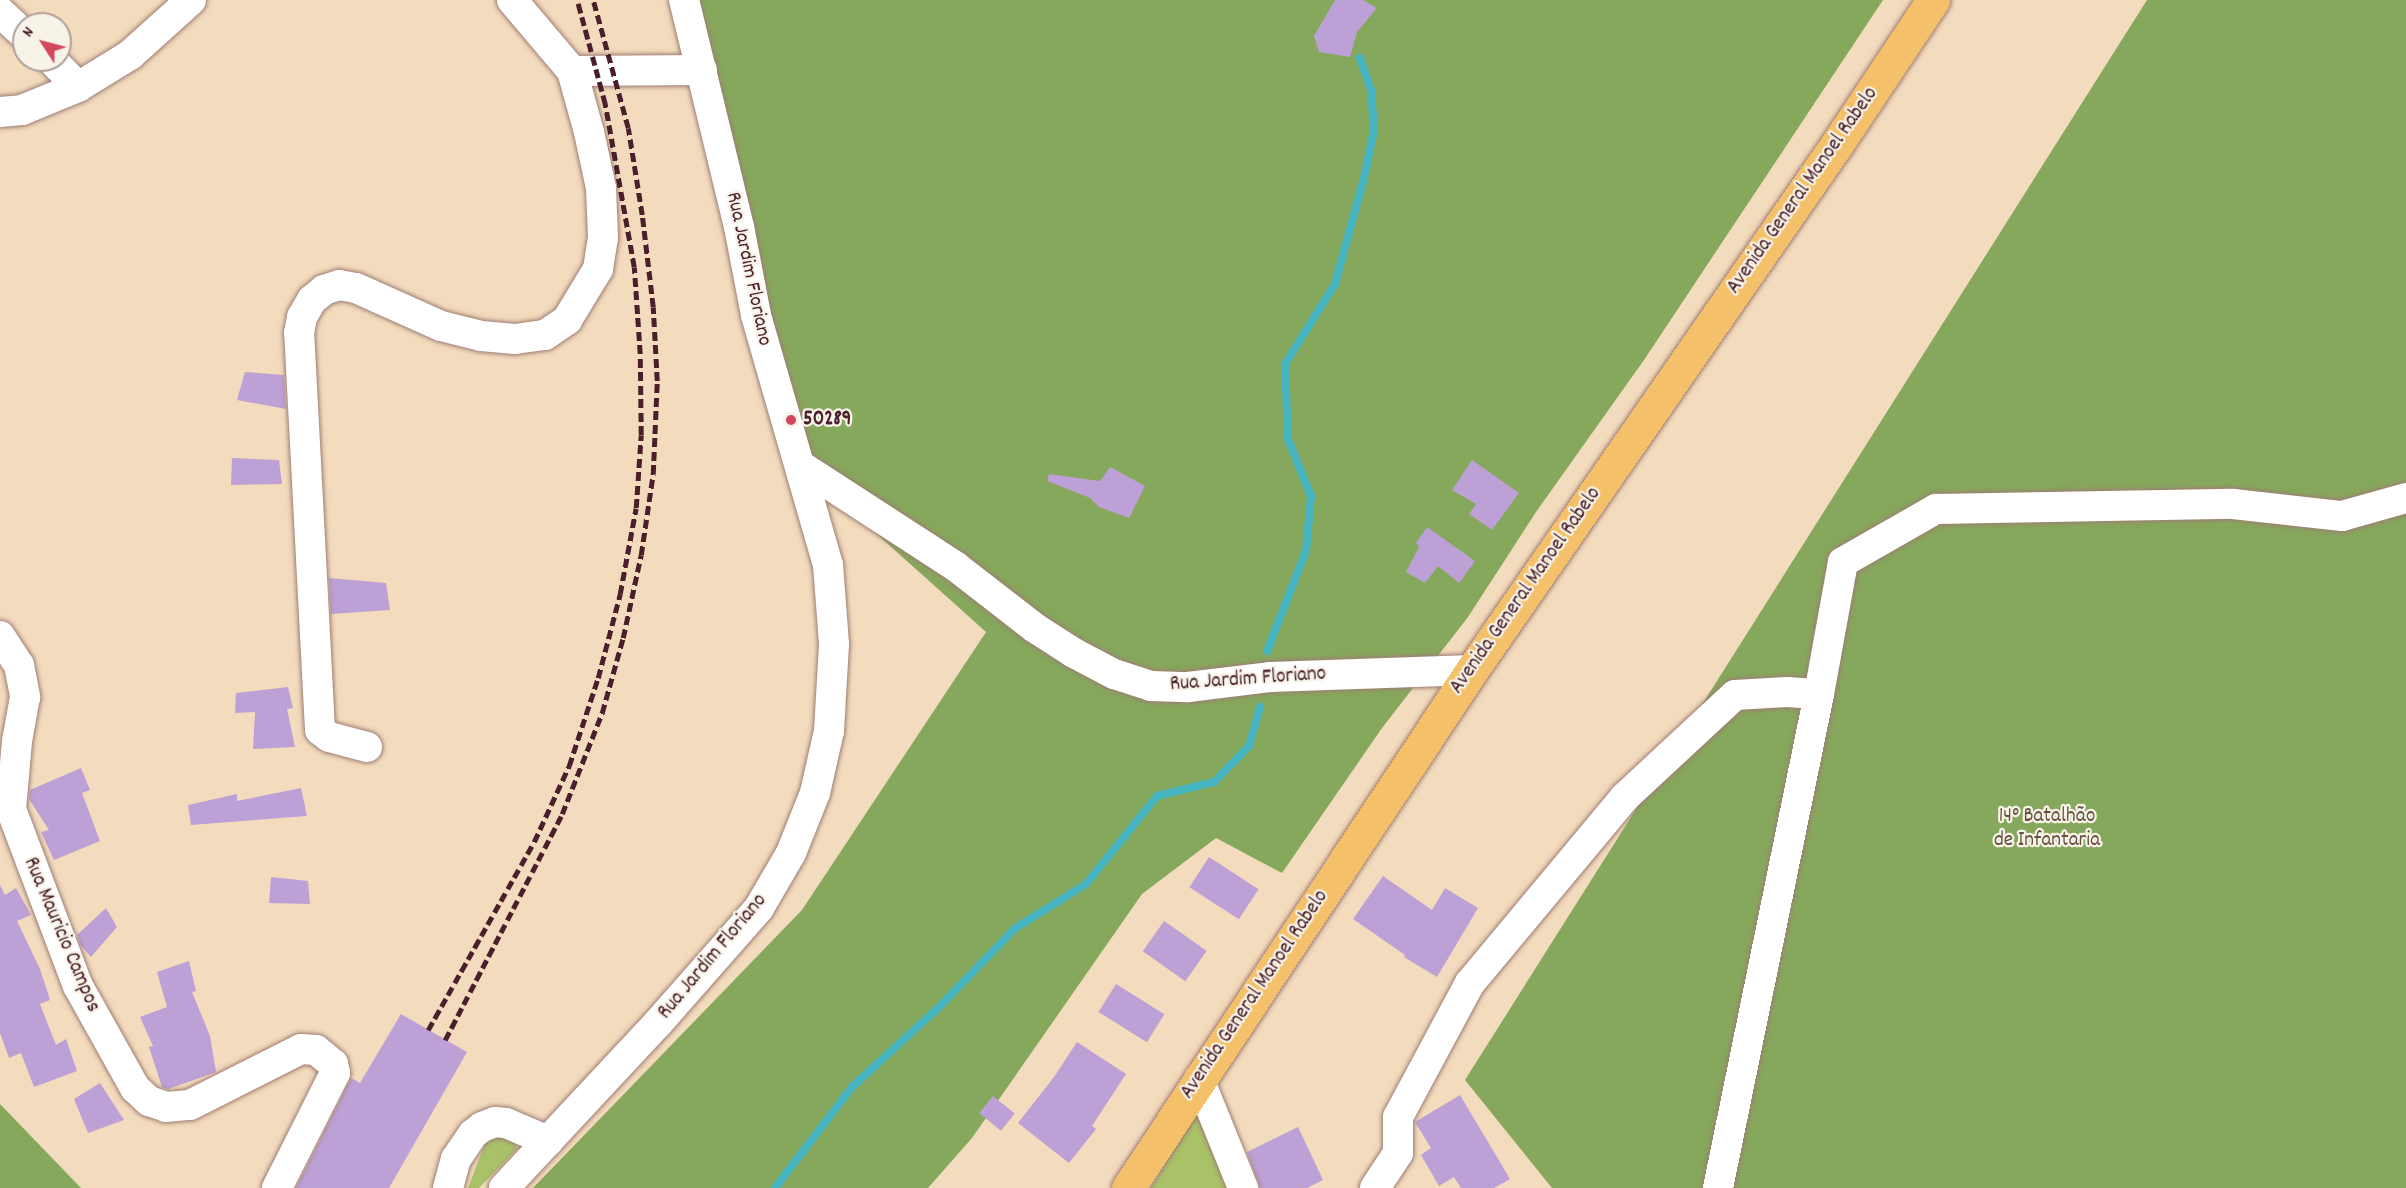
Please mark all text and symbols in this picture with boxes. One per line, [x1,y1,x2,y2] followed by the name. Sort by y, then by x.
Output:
[12,12,72,72] north arrow
[17,22,40,42] text: N
[1722,83,1884,299] street label: Avenida General Manoel Rabelo
[719,190,777,348] street label: Rua Jardim Floriano
[803,407,851,433] place label: 50289
[784,413,798,427] marker: 50289
[1445,483,1607,699] street label: Avenida General Manoel Rabelo
[1169,662,1327,698] street label: Rua Jardim Floriano
[1994,804,2100,854] park label: 14° Batalhão de Infantaria
[17,854,105,1016] street label: Rua Mauricio Campos
[1176,886,1334,1104] street label: Avenida General Manoel Rabelo
[653,889,773,1025] street label: Rua Jardim Floriano

